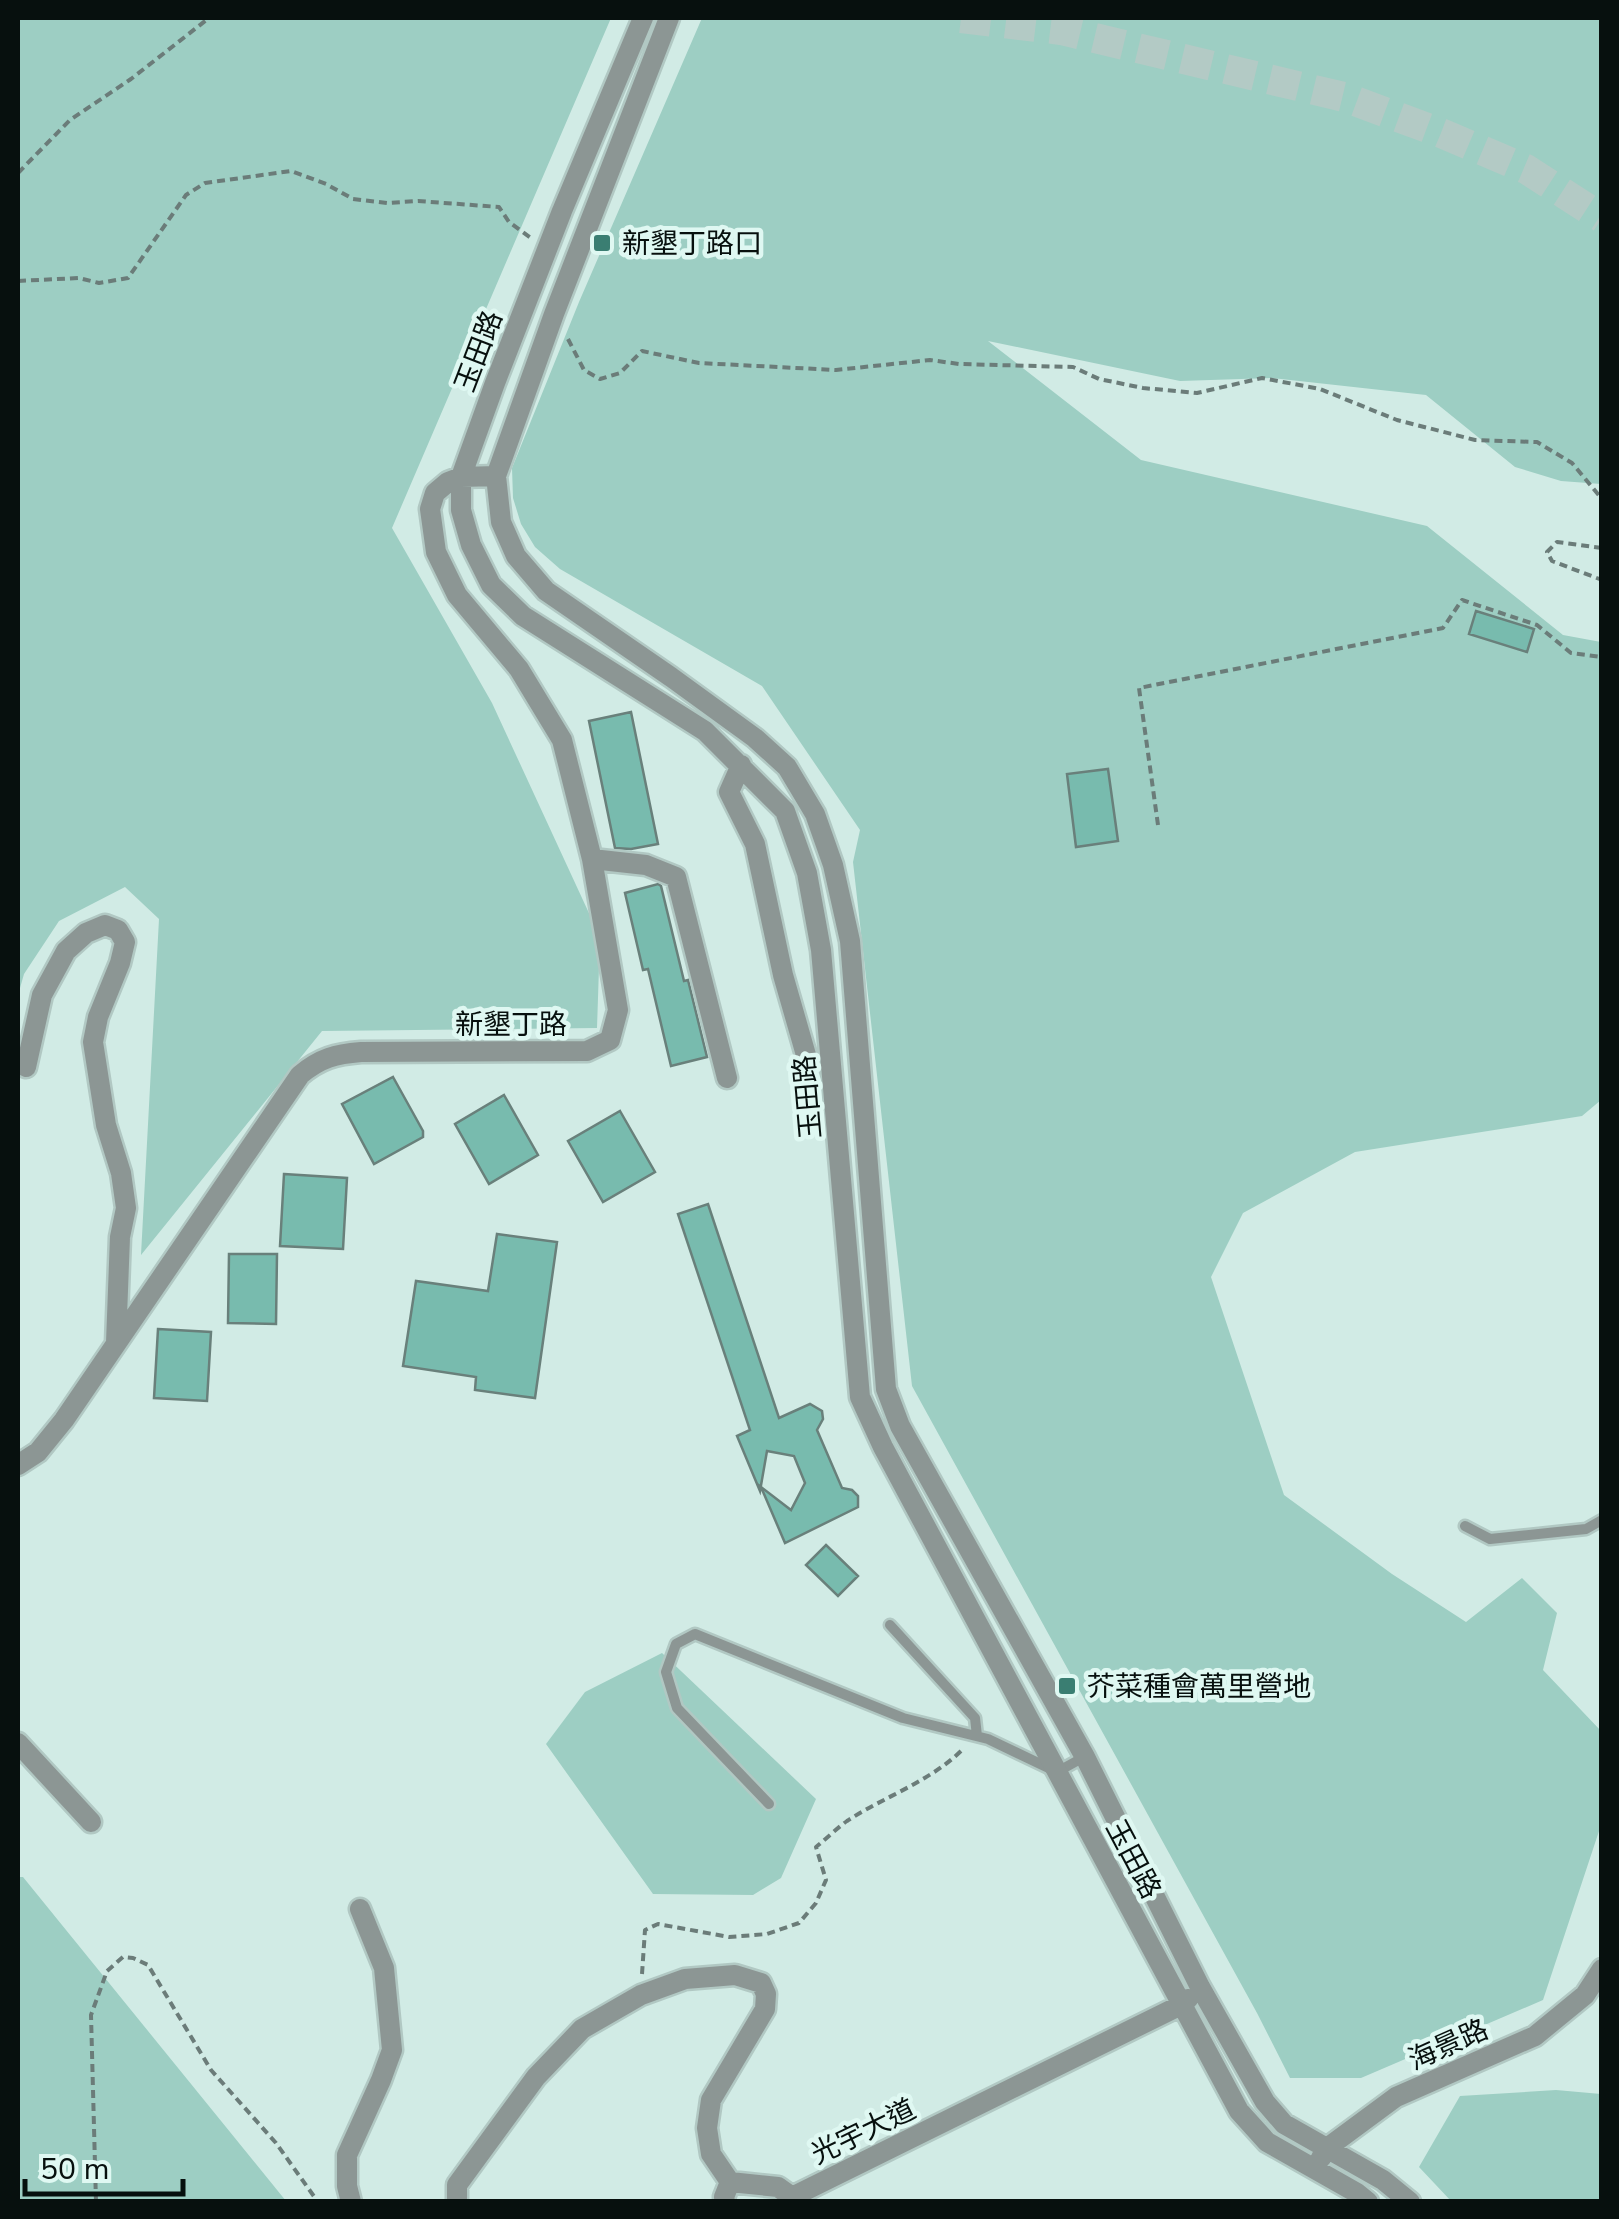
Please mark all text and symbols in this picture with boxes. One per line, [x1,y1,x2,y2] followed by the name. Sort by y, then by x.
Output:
[622,225,762,263] place label: 新墾丁路口
[591,232,613,254] marker: 新墾丁路口
[446,305,512,397] street label: 玉田路
[455,1006,567,1044] street label: 新墾丁路
[785,1053,831,1140] street label: 玉田路
[1087,1668,1311,1706] place label: 芥菜種會萬里營地
[1056,1675,1078,1697] marker: 芥菜種會萬里營地
[1097,1813,1170,1905] street label: 玉田路
[1402,2010,1495,2079] street label: 海景路
[805,2090,922,2174] street label: 光宇大道
[25,2134,182,2196] scale bar
[40,2149,109,2190] text: 50 m

